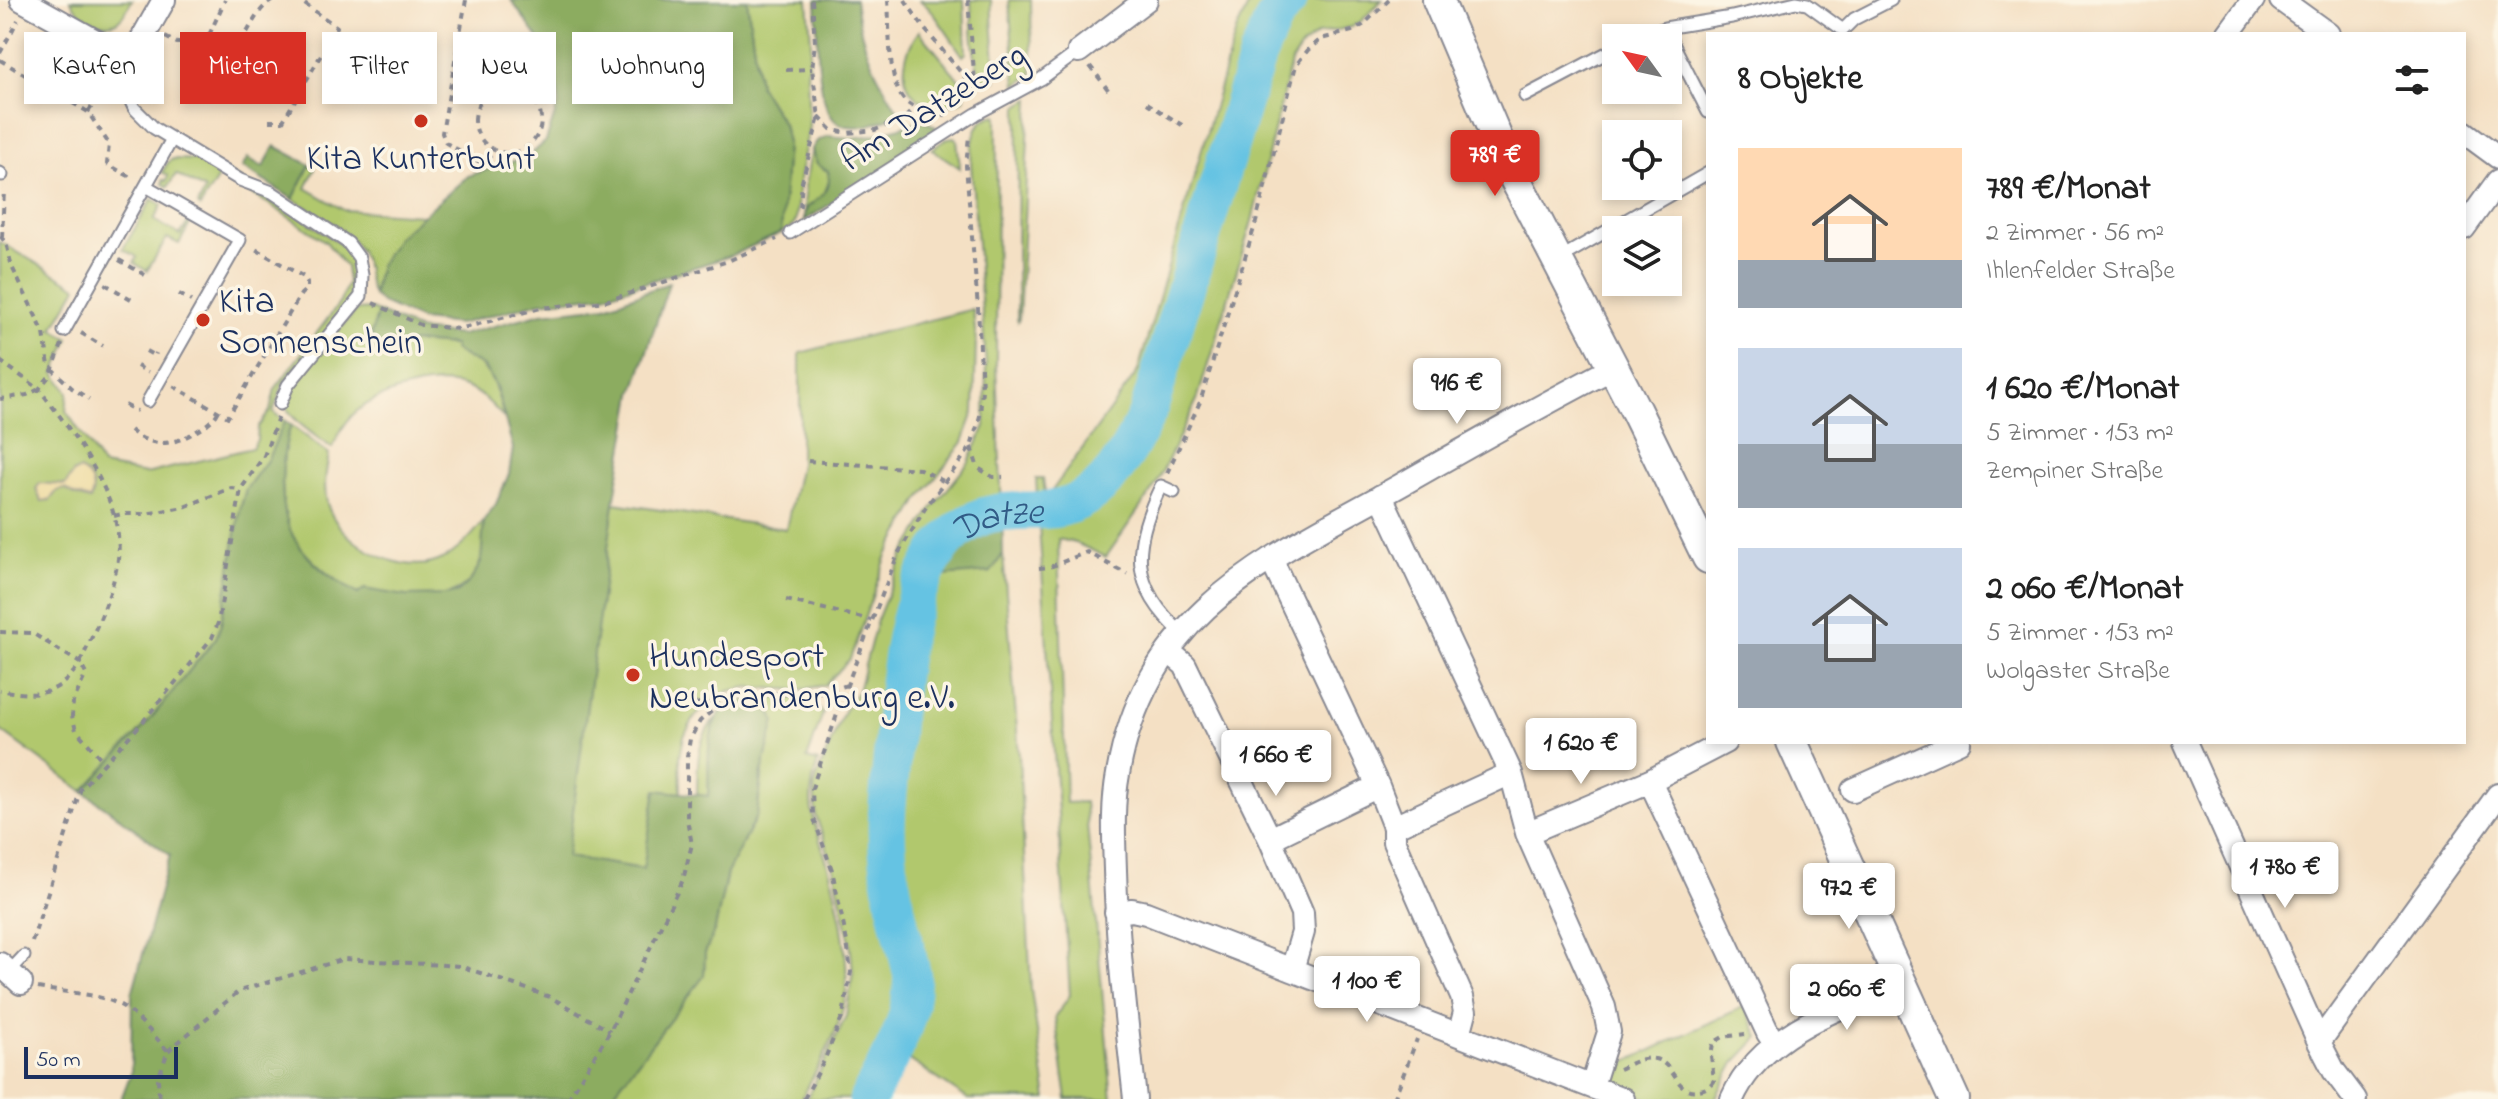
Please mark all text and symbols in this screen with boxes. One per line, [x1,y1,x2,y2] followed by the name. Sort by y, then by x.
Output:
[1602,24,1682,104] north arrow
[1602,24,1682,296] map controls
[831,30,1038,187] street label: Am Datzeberg
[24,32,164,104] chip: Kaufen
[180,32,306,104] chip: Mieten
[322,32,437,104] chip: Filter
[453,32,556,104] chip: Neu
[572,32,733,104] chip: Wohnung
[1738,55,1862,105] text: 8 Objekte
[2390,58,2434,102] icon: filters
[412,112,430,130] marker: Kita Kunterbunt
[1602,120,1682,200] button: locate
[1439,130,1551,198] pin: 789 €
[307,134,535,187] place label: Kita Kunterbunt
[1469,137,1521,175] text: 789 €
[1986,165,2151,215] text: 789 €/Monat
[1802,180,1898,276] icon: home
[1986,215,2164,253] text: 2 Zimmer · 56 m²
[1602,216,1682,296] button: layers
[1986,253,2175,291] text: Ihlenfelder Straße
[219,277,422,371] place label: Kita Sonnenschein
[194,311,212,329] marker: Kita Sonnenschein
[1401,358,1513,426] pin: 916 €
[1431,365,1483,403] text: 916 €
[1986,365,2179,415] text: 1 620 €/Monat
[1802,380,1898,476] icon: home
[1986,415,2174,453] text: 5 Zimmer · 153 m²
[1986,453,2163,491] text: Zempiner Straße
[941,486,1046,560] water label: Datze
[1986,565,2183,615] text: 2 060 €/Monat
[1802,580,1898,676] icon: home
[1986,615,2174,653] text: 5 Zimmer · 153 m²
[649,632,955,726] place label: Hundesport Neubrandenburg e.V.
[1986,653,2170,691] text: Wolgaster Straße
[624,666,642,684] marker: Hundesport Neubrandenburg e.V.
[1507,718,1655,786] pin: 1 620 €
[1544,725,1618,763] text: 1 620 €
[1202,730,1350,798] pin: 1 660 €
[1239,737,1313,775] text: 1 660 €
[2211,842,2359,910] pin: 1 780 €
[2249,849,2321,887] text: 1 780 €
[1793,863,1905,931] pin: 972 €
[1821,870,1877,908] text: 972 €
[1293,956,1441,1024] pin: 1 100 €
[1332,963,1402,1001] text: 1 100 €
[1773,964,1921,1032] pin: 2 060 €
[1808,971,1886,1009] text: 2 060 €
[24,1043,178,1079] scale bar
[36,1045,81,1077] text: 50 m

